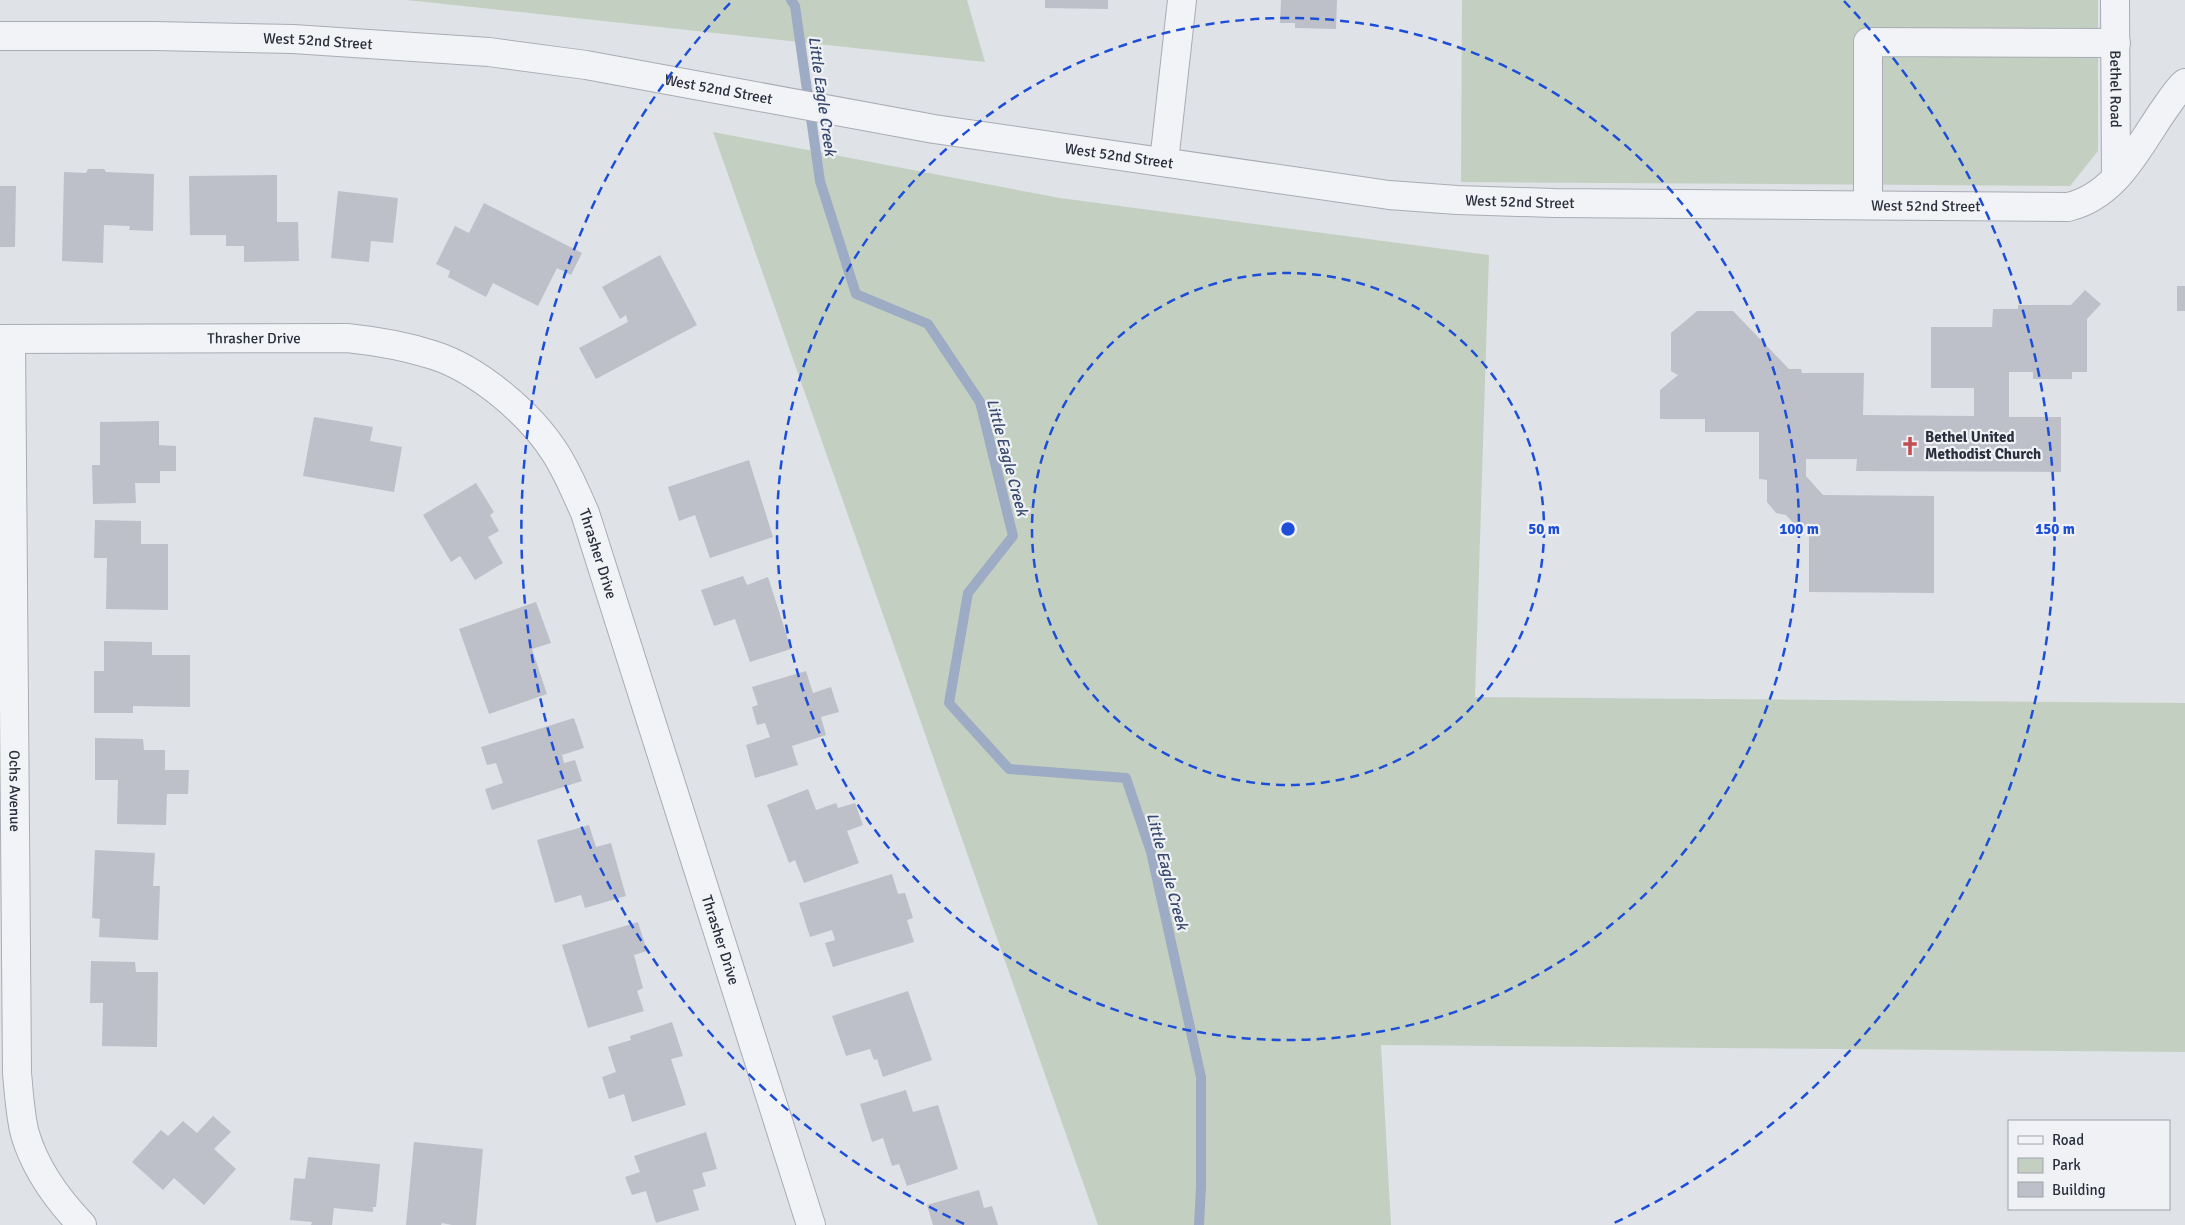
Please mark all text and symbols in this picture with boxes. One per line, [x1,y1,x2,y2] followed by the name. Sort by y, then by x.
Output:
[263,29,373,53] street label: West 52nd Street
[804,35,841,159] water label: Little Eagle Creek
[2106,50,2125,128] street label: Bethel Road
[663,71,774,108] street label: West 52nd Street
[1063,139,1174,173] street label: West 52nd Street
[1465,191,1575,212] street label: West 52nd Street
[1871,196,1981,215] street label: West 52nd Street
[207,329,301,347] street label: Thrasher Drive
[982,397,1033,520] water label: Little Eagle Creek
[1925,428,2041,463] place label: Bethel United Methodist Church
[1899,435,1921,457] church icon: Bethel United Methodist Church
[575,506,621,601] street label: Thrasher Drive
[1279,520,1297,538] centre of rings
[1528,520,1560,538] text: 50 m
[1779,520,1819,538] text: 100 m
[2035,520,2075,538] text: 150 m
[5,750,24,832] street label: Ochs Avenue
[1142,811,1193,934] water label: Little Eagle Creek
[698,893,743,987] street label: Thrasher Drive
[2008,1120,2170,1210] legend
[2052,1131,2084,1149] text: Road
[2052,1156,2081,1174] text: Park
[2052,1181,2106,1199] text: Building

